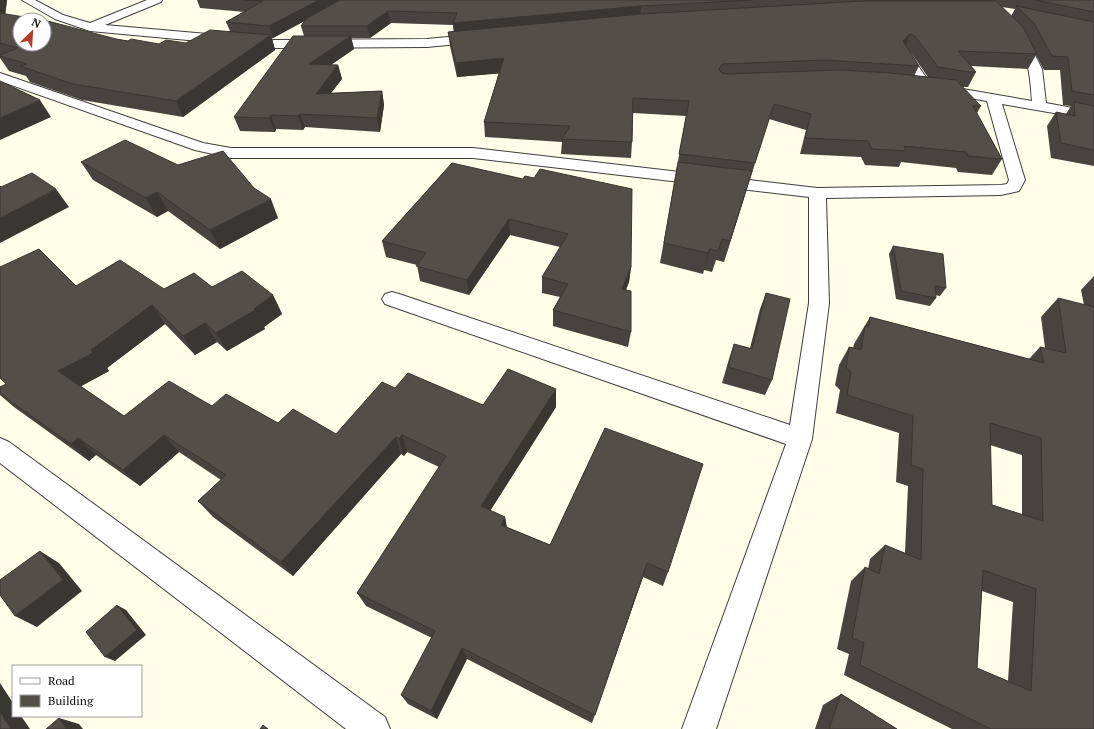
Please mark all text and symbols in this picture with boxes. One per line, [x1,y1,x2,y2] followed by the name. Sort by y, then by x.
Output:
[12,12,52,52] north arrow
[29,15,44,31] text: N
[12,665,142,717] legend
[48,673,75,688] text: Road
[48,693,94,708] text: Building

